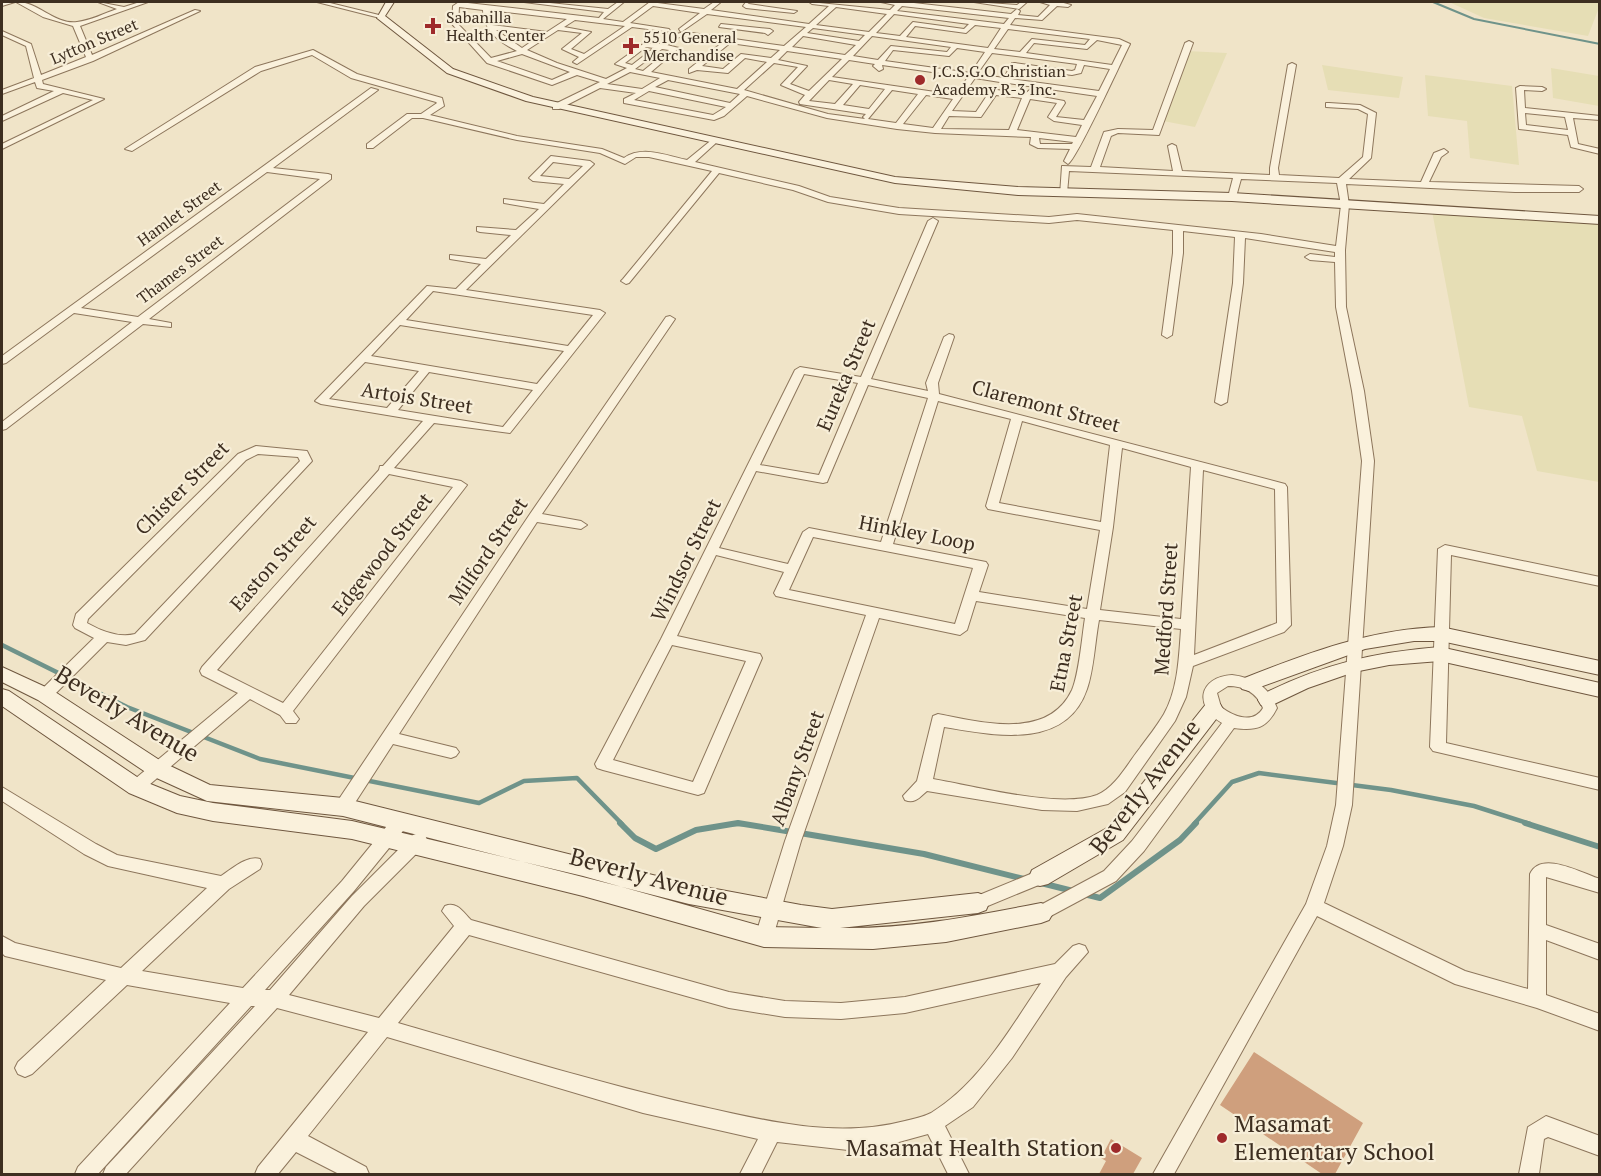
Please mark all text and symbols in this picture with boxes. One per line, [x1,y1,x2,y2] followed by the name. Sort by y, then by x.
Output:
[446,6,546,46] place label: Sabanilla Health Center
[47,13,141,69] street label: Lytton Street
[424,17,442,35] marker: Sabanilla Health Center
[643,26,737,66] place label: 5510 General Merchandise
[624,39,638,53] marker: 5510 General Merchandise
[932,60,1066,100] place label: J.C.S.G.O Christian Academy R-3 Inc.
[913,73,927,87] marker: J.C.S.G.O Christian Academy R-3 Inc.
[133,175,226,251] street label: Hamlet Street
[132,229,228,309] street label: Thames Street
[810,314,882,435] street label: Eureka Street
[969,373,1124,438] street label: Claremont Street
[359,375,475,420] street label: Artois Street
[129,434,235,541] street label: Chister Street
[325,486,438,621] street label: Edgewood Street
[442,491,534,610] street label: Milford Street
[644,493,727,626] street label: Windsor Street
[223,508,322,616] street label: Easton Street
[857,508,978,557] street label: Hinkley Loop
[1147,541,1184,676] street label: Medford Street
[1043,591,1088,694] street label: Etna Street
[50,658,206,769] street label: Beverly Avenue
[763,706,830,829] street label: Albany Street
[1082,712,1207,860] street label: Beverly Avenue
[567,840,732,913] street label: Beverly Avenue
[1234,1107,1435,1167] place label: Masamat Elementary School
[846,1131,1104,1163] place label: Masamat Health Station
[1215,1131,1229,1145] marker: Masamat Elementary School
[1109,1141,1123,1155] marker: Masamat Health Station

